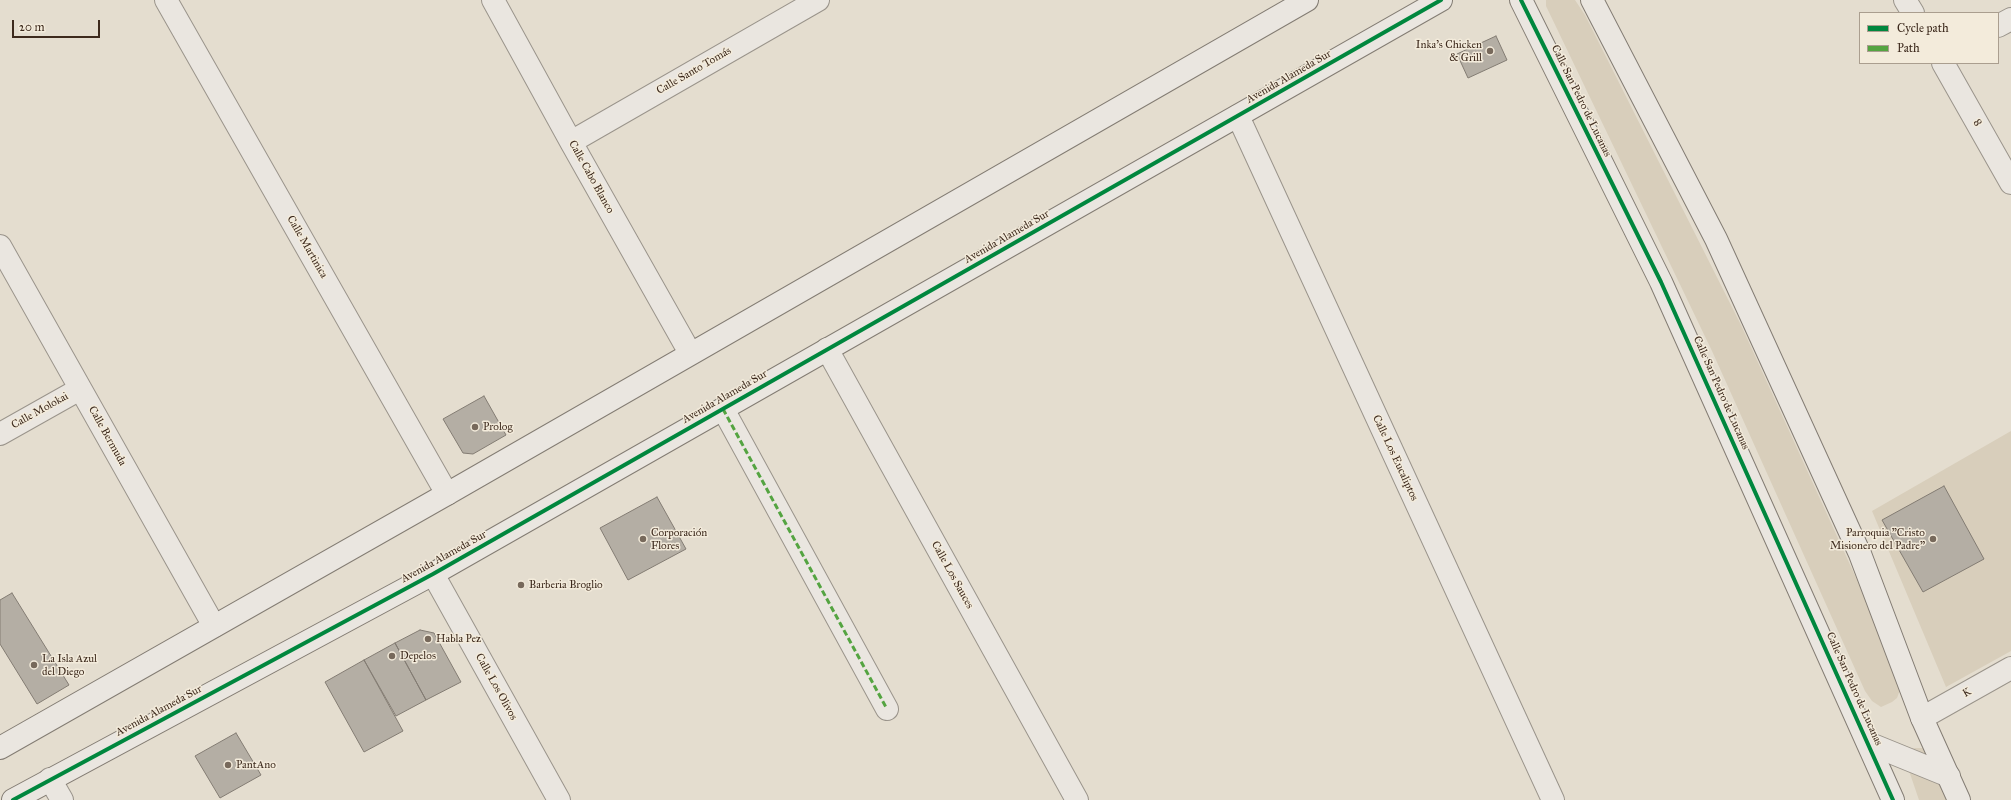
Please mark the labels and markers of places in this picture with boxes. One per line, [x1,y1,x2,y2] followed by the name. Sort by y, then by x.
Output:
[1416,38,1482,64] place label: Inka's Chicken & Grill
[1485,46,1495,56] marker: Inka's Chicken & Grill
[483,420,513,434] place label: Prolog
[470,422,480,432] marker: Prolog
[651,526,707,552] place label: Corporación Flores
[1830,526,1925,552] place label: Parroquia "Cristo Misionero del Padre"
[638,534,648,544] marker: Corporación Flores
[1928,534,1938,544] marker: Parroquia "Cristo Misionero del Padre"
[529,578,603,592] place label: Barberia Broglio
[516,580,526,590] marker: Barberia Broglio
[436,632,481,646] place label: Habla Pez
[423,634,433,644] marker: Habla Pez
[400,649,436,663] place label: Depelos
[387,651,397,661] marker: Depelos
[42,652,97,678] place label: La Isla Azul del Diego
[29,660,39,670] marker: La Isla Azul del Diego
[236,758,276,772] place label: PantAno
[223,760,233,770] marker: PantAno

